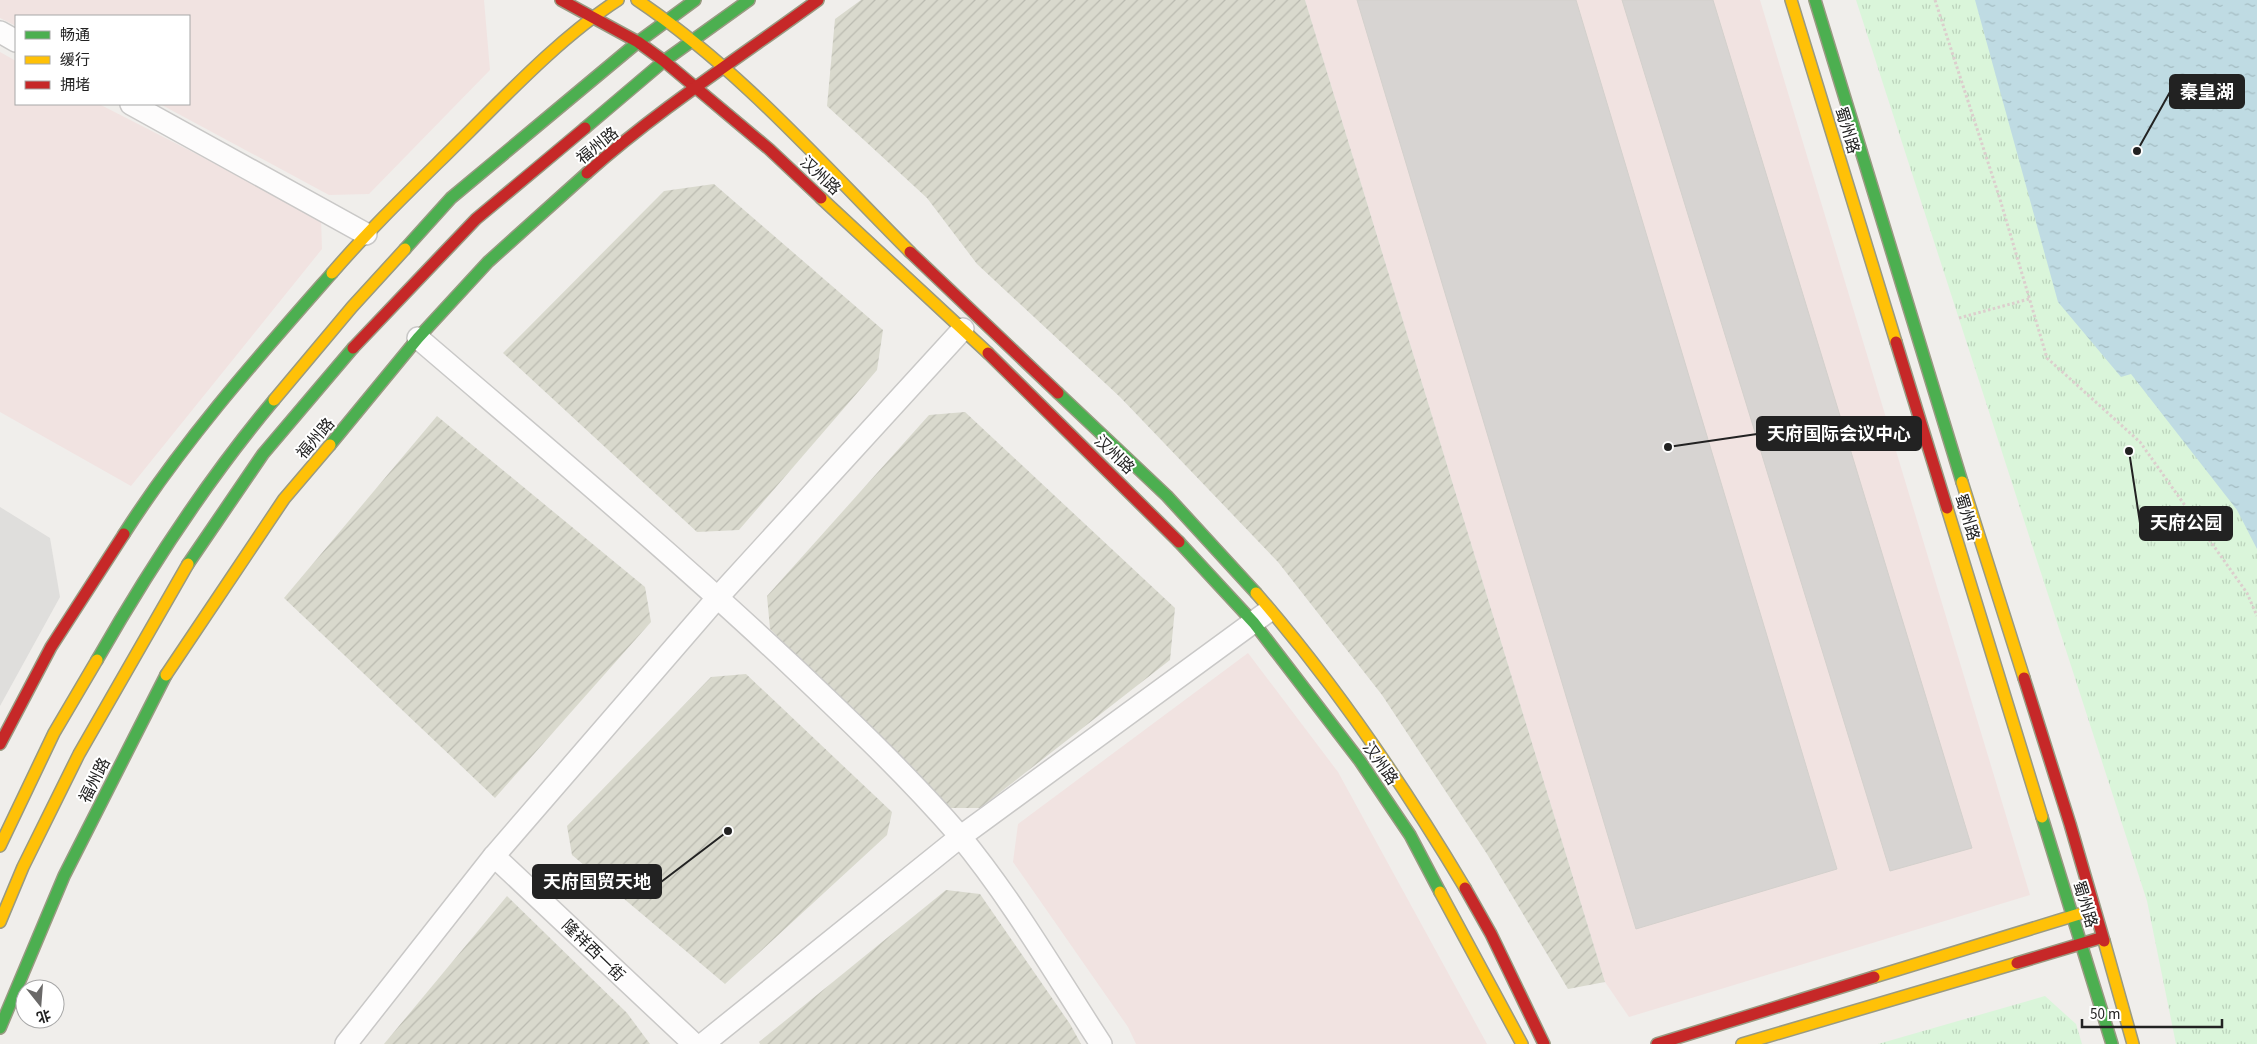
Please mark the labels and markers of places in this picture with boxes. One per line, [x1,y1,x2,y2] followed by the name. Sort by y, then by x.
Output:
[2170,75,2244,108] callout: 秦皇湖
[1757,417,1921,450] callout: 天府国际会议中心
[2140,507,2232,540] callout: 天府公园
[533,865,661,898] callout: 天府国贸天地

